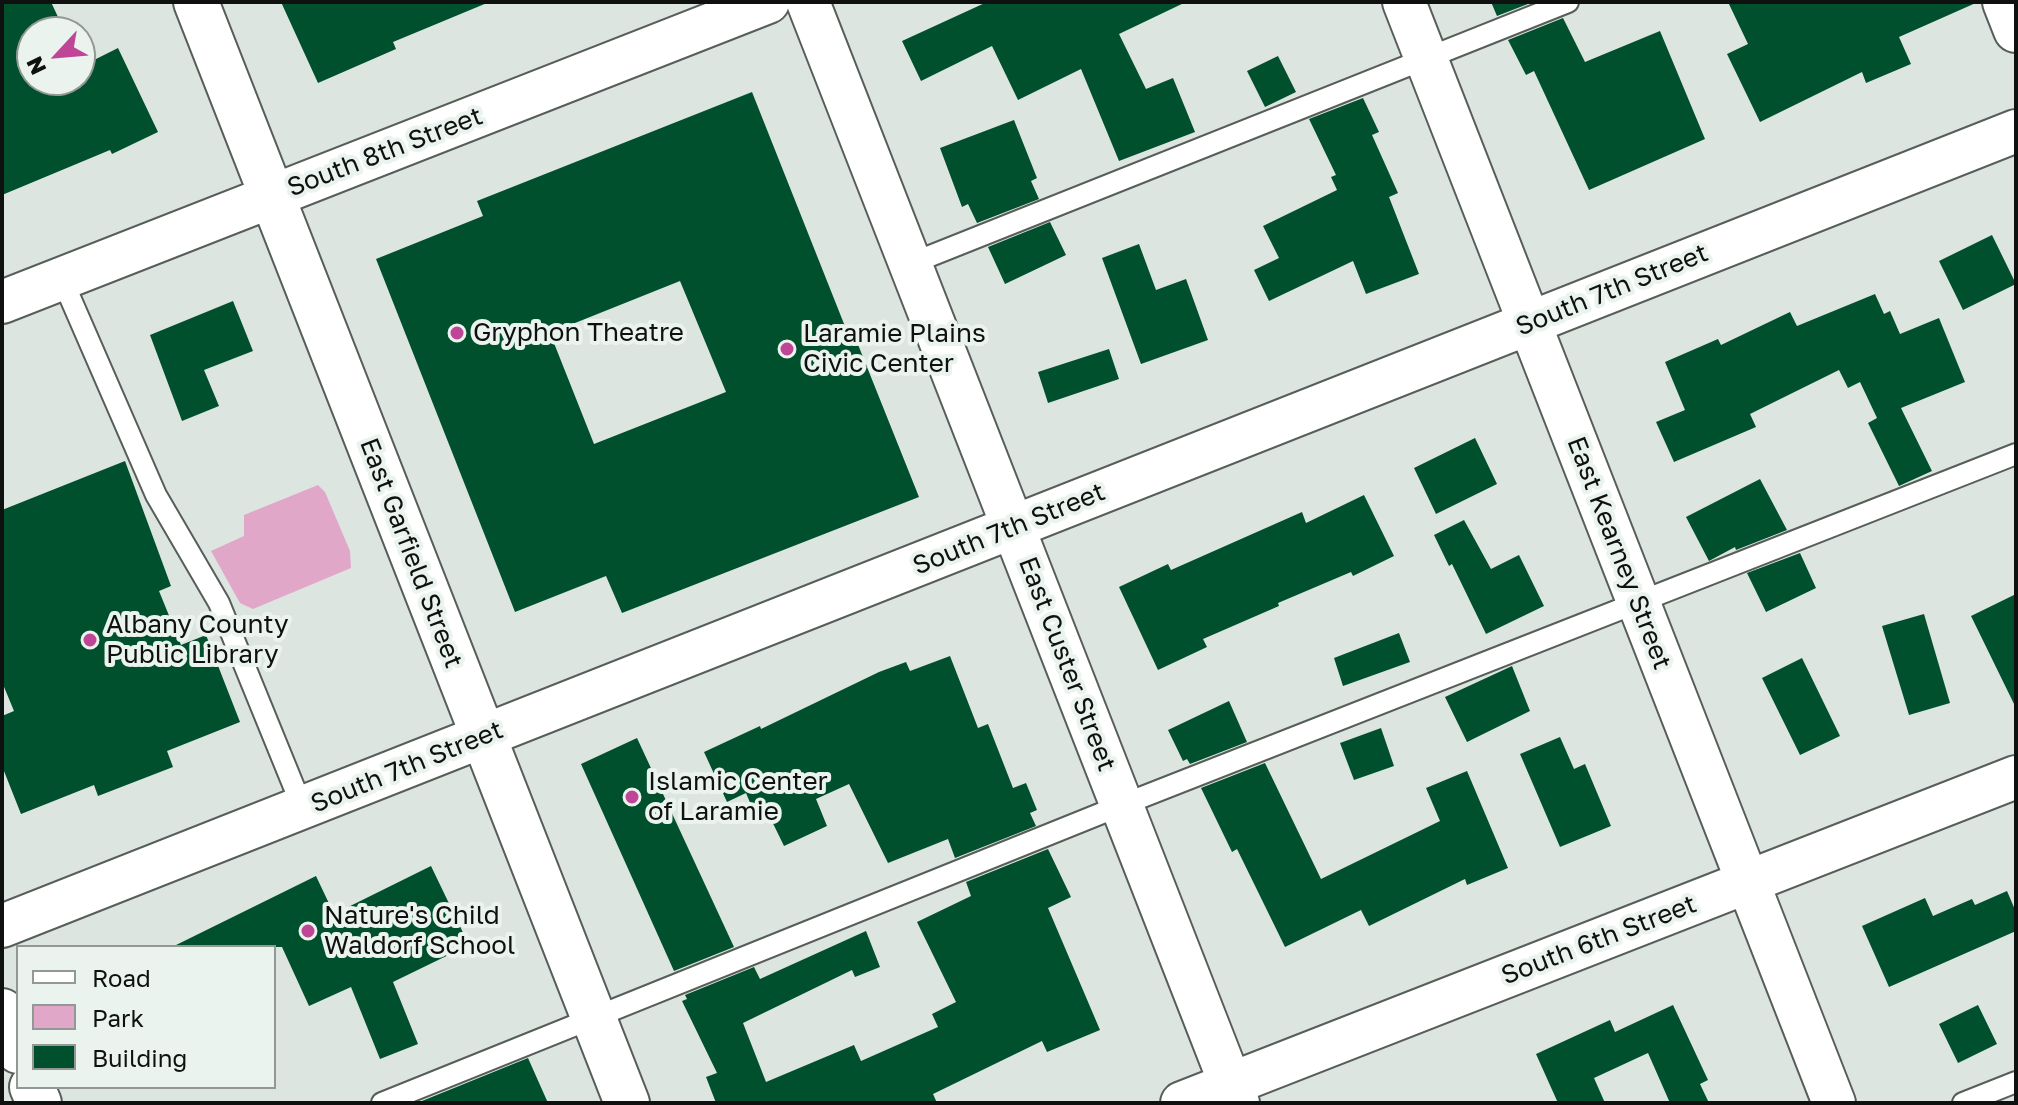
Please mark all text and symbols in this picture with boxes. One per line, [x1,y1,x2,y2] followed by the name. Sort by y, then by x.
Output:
[16,16,96,96] north arrow
[20,52,52,79] text: N
[283,100,487,204] street label: South 8th Street
[1511,237,1713,343] street label: South 7th Street
[473,317,684,349] place label: Gryphon Theatre
[803,318,986,380] place label: Laramie Plains Civic Center
[448,324,466,342] marker: Gryphon Theatre
[778,340,796,358] marker: Laramie Plains Civic Center
[1560,432,1678,674] street label: East Kearney Street
[353,434,469,672] street label: East Garfield Street
[908,476,1110,582] street label: South 7th Street
[1012,552,1122,776] street label: East Custer Street
[106,609,289,670] place label: Albany County Public Library
[81,631,99,649] marker: Albany County Public Library
[306,714,508,820] street label: South 7th Street
[648,766,828,828] place label: Islamic Center of Laramie
[623,788,641,806] marker: Islamic Center of Laramie
[1497,888,1701,992] street label: South 6th Street
[324,900,515,962] place label: Nature's Child Waldorf School
[299,922,317,940] marker: Nature's Child Waldorf School
[16,945,276,1089] legend
[92,963,151,992] text: Road
[92,1003,144,1032] text: Park
[92,1043,187,1072] text: Building

